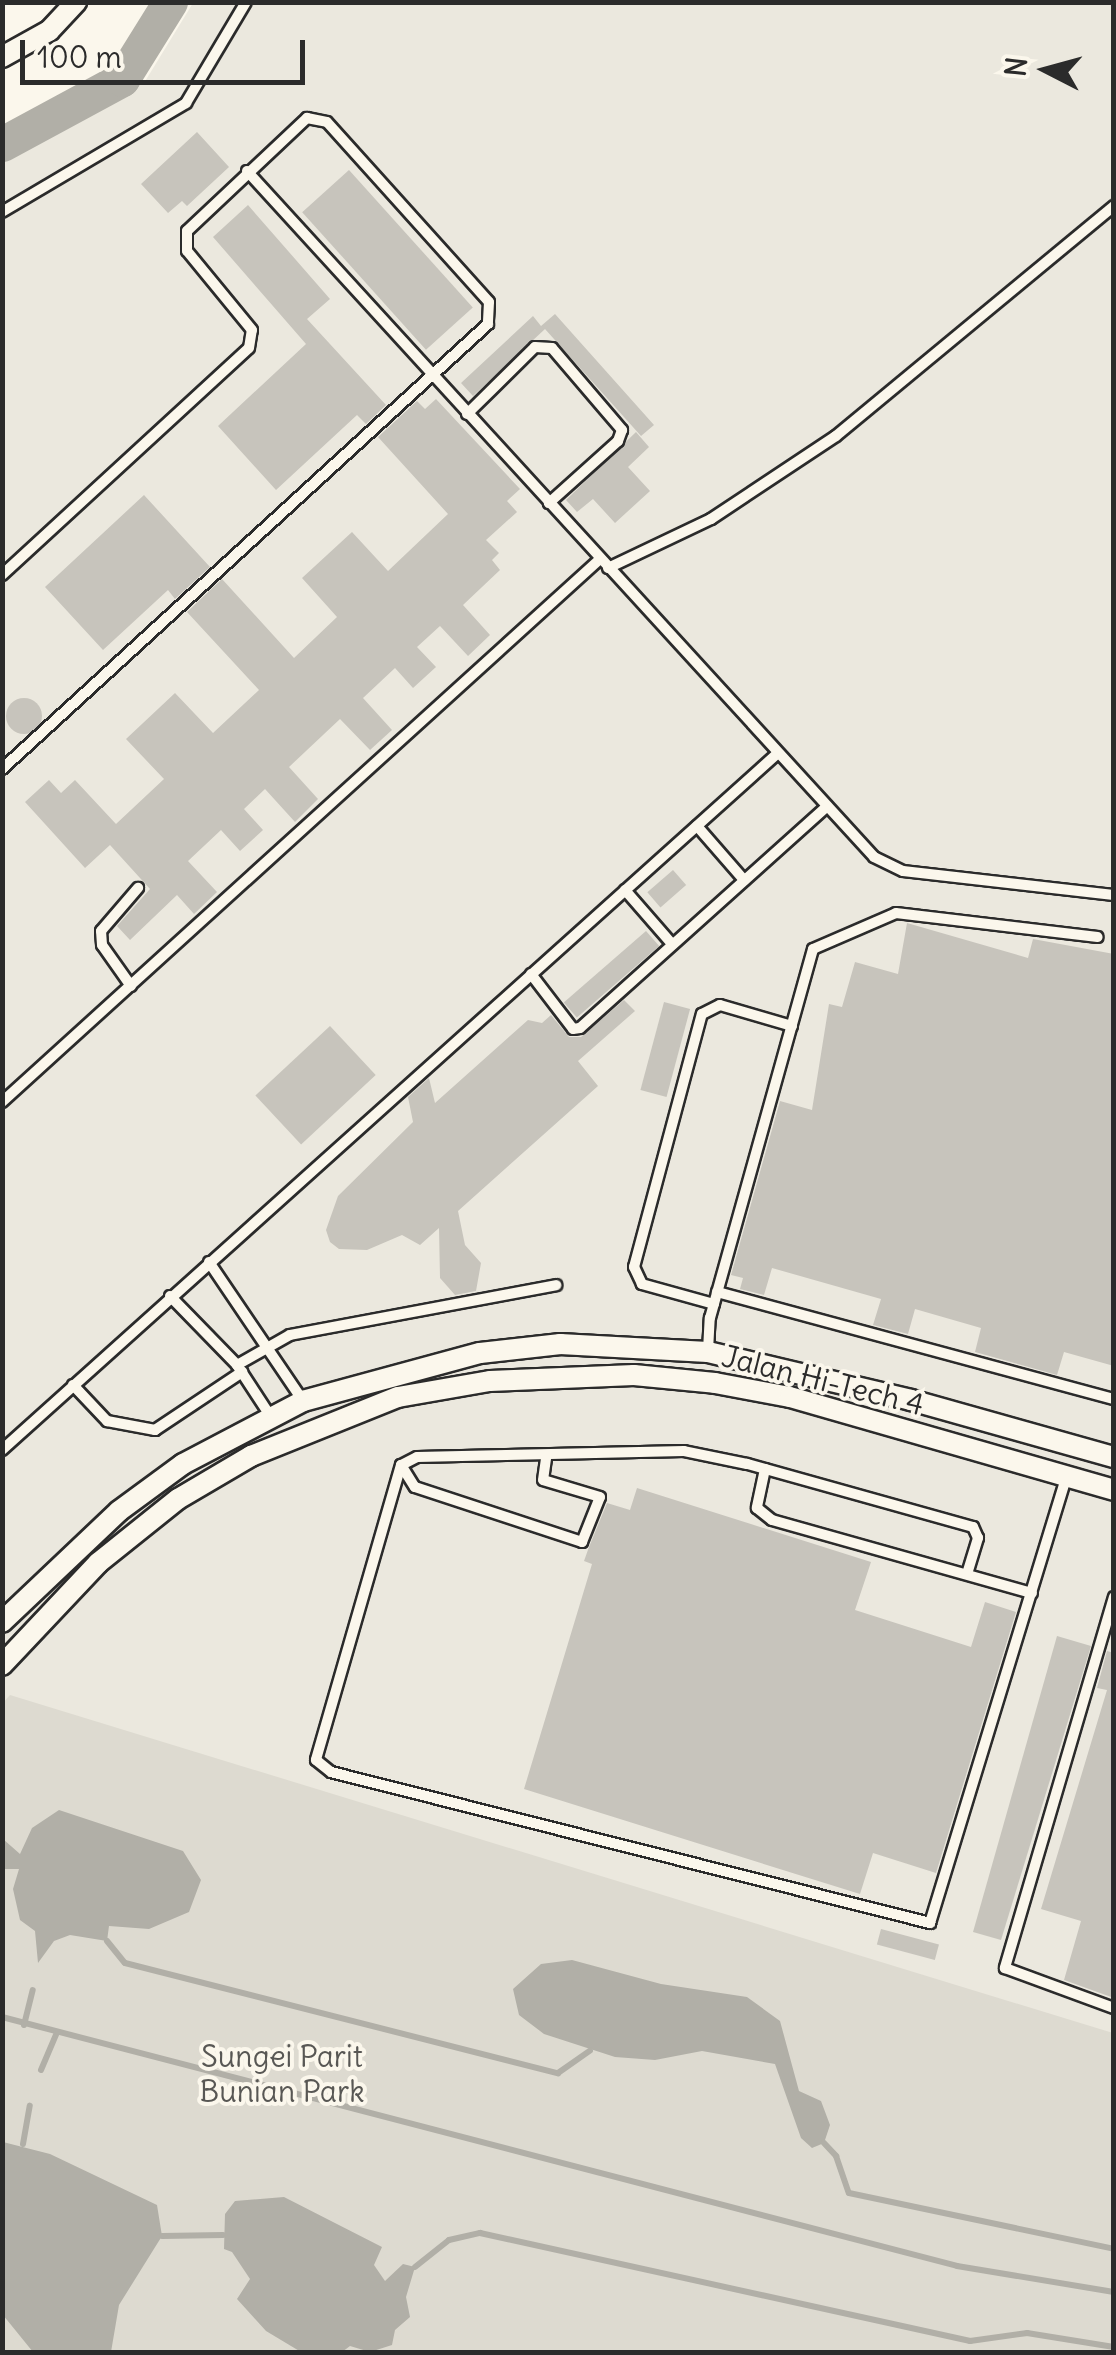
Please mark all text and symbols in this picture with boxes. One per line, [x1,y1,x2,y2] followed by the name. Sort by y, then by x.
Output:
[25,20,310,82] scale bar
[996,20,1096,120] north arrow
[37,38,122,76] text: 100 m
[997,55,1035,78] text: N
[718,1337,928,1423] street label: Jalan Hi-Tech 4
[200,2038,364,2108] park label: Sungei Parit Bunian Park

